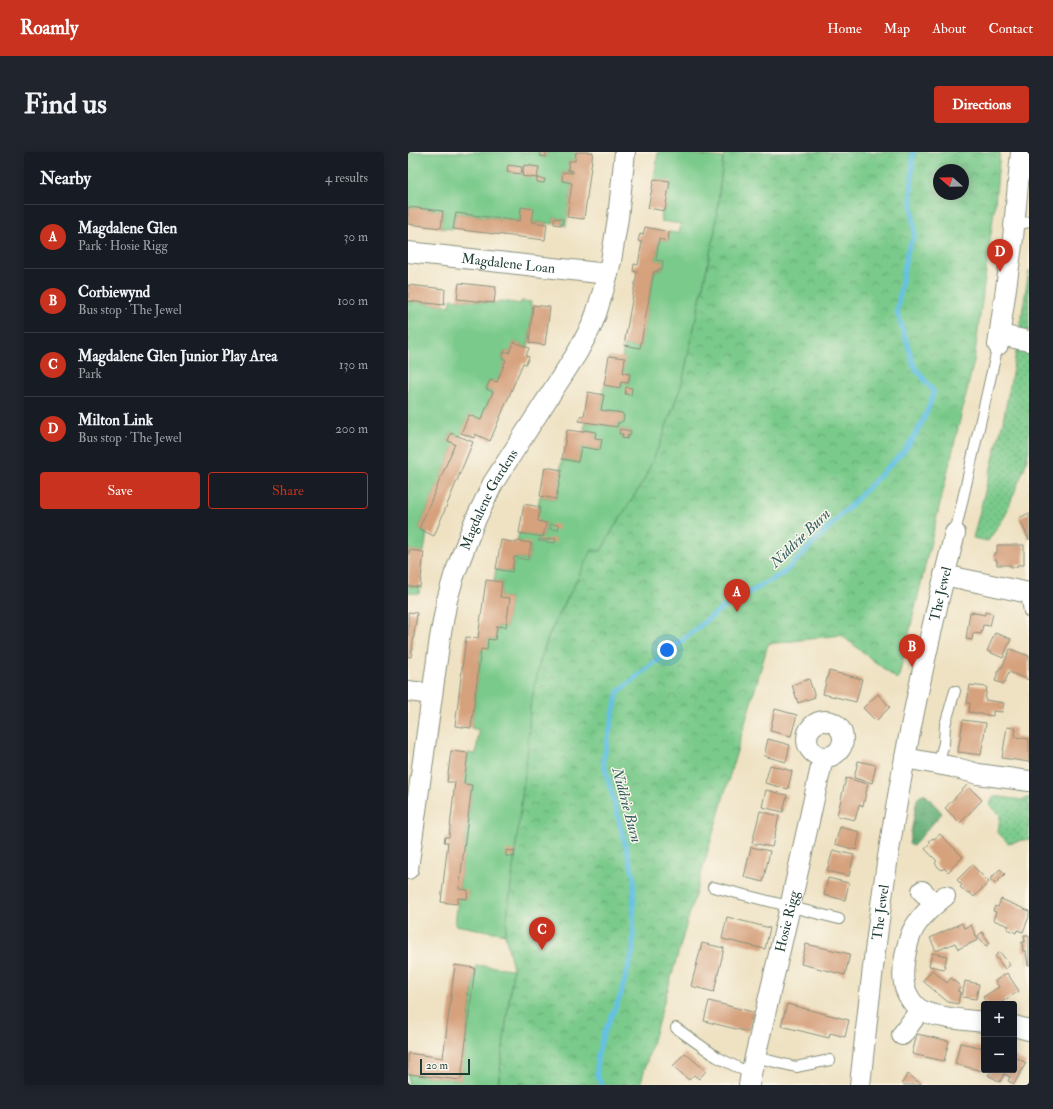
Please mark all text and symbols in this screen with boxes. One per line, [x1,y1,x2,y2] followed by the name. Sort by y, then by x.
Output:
[20,16,78,40] text: Roamly
[827,20,862,37] text: Home
[884,20,910,37] text: Map
[932,20,966,37] text: About
[988,20,1033,37] text: Contact
[934,86,1029,123] button: Directions
[24,87,107,122] text: Find us
[933,164,969,200] north arrow
[40,168,91,189] text: Nearby
[325,170,368,186] text: 4 results
[78,219,177,238] text: Magdalene Glen
[49,229,57,245] text: A
[344,229,368,245] text: 30 m
[78,238,168,254] text: Park · Hosie Rigg
[987,239,1013,272] pin: D
[461,250,556,277] street label: Magdalene Loan
[78,283,150,302] text: Corbiewynd
[49,293,57,309] text: B
[337,293,368,309] text: 100 m
[78,302,182,318] text: Bus stop · The Jewel
[78,347,277,366] text: Magdalene Glen Junior Play Area
[48,357,58,373] text: C
[339,357,368,373] text: 130 m
[78,366,102,382] text: Park
[78,411,153,430] text: Milton Link
[48,421,58,437] text: D
[335,421,368,437] text: 200 m
[78,430,182,446] text: Bus stop · The Jewel
[457,446,522,553] street label: Magdalene Gardens
[40,472,200,509] button: Save
[208,472,368,509] button: Share
[765,505,835,573] water label: Niddrie Burn
[926,564,955,623] street label: The Jewel
[724,579,750,612] pin: A
[899,634,925,667] pin: B
[657,640,677,660] your location
[607,765,646,845] water label: Niddrie Burn
[868,883,893,941] street label: The Jewel
[772,888,803,954] street label: Hosie Rigg
[529,917,555,950] pin: C
[981,1001,1017,1073] map controls
[981,1001,1017,1037] button: +
[981,1037,1017,1073] button: −
[420,1057,470,1076] scale bar
[426,1059,448,1072] text: 20 m

